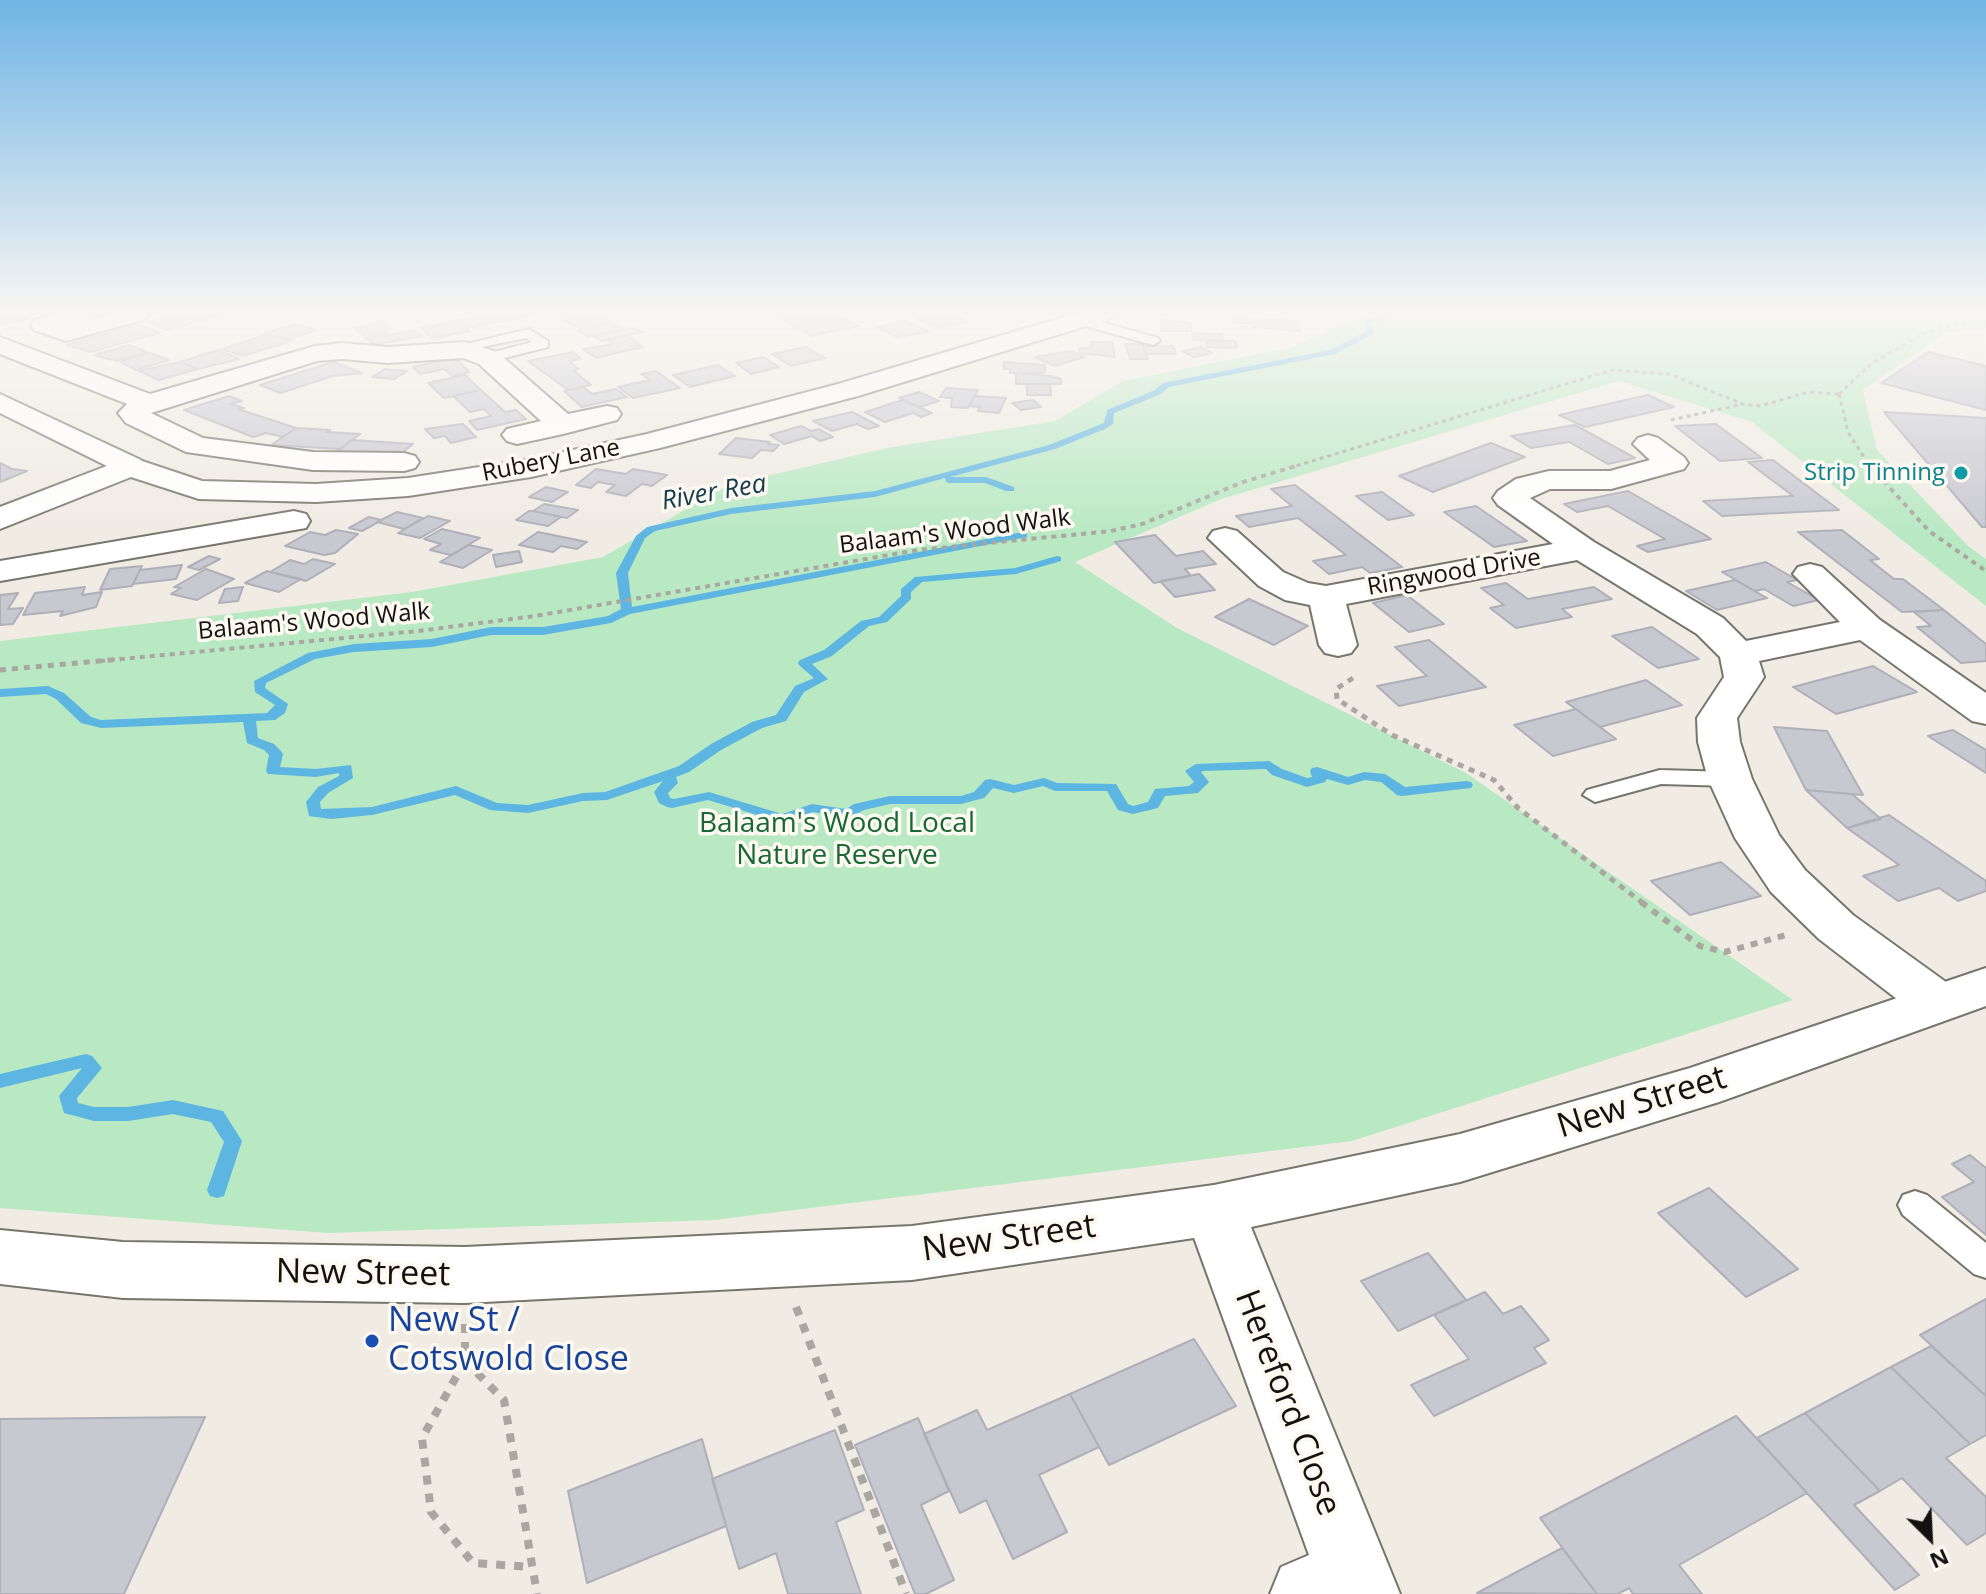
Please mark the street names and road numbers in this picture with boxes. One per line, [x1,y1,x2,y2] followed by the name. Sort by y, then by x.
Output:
[480,434,622,488] street label: Rubery Lane
[838,504,1072,560] street label: Balaam's Wood Walk
[1365,544,1543,602] street label: Ringwood Drive
[197,598,431,646] street label: Balaam's Wood Walk
[1552,1058,1732,1148] street label: New Street
[920,1207,1098,1271] street label: New Street
[275,1252,451,1296] street label: New Street
[1225,1284,1349,1522] street label: Hereford Close

